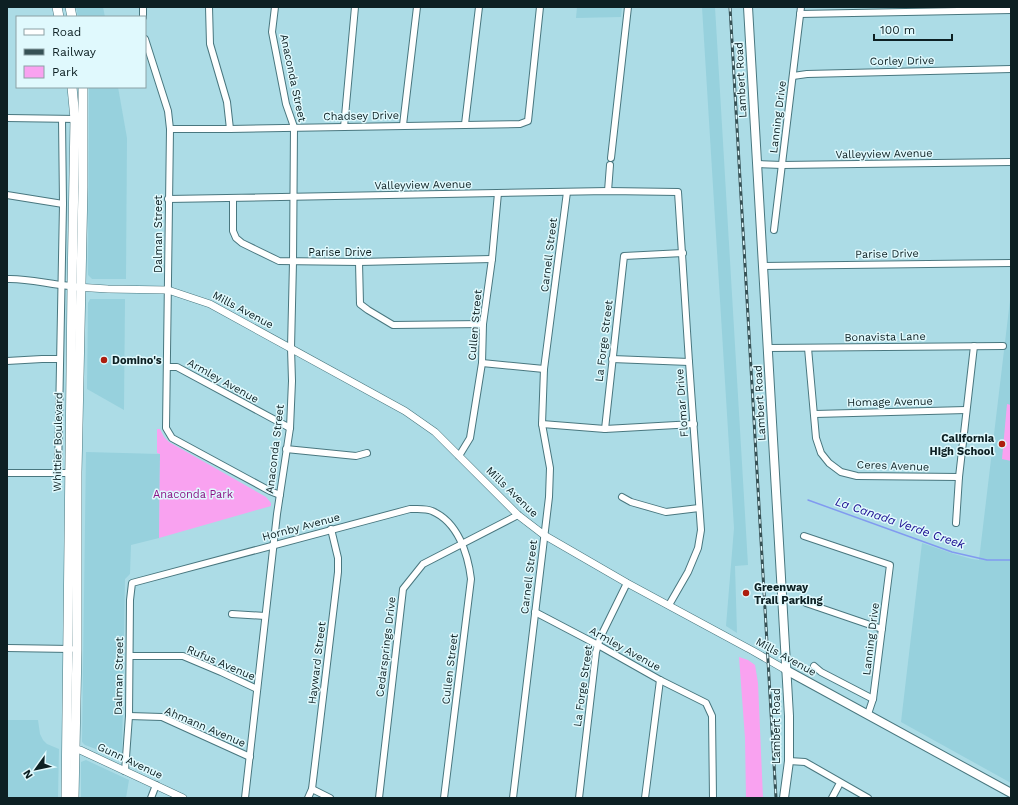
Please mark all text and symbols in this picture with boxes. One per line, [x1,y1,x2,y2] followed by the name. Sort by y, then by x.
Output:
[16,16,146,88] legend
[874,16,952,42] scale bar
[880,23,915,37] text: 100 m
[52,25,81,39] text: Road
[277,33,309,124] street label: Anaconda Street
[733,42,749,118] street label: Lambert Road
[52,45,97,59] text: Railway
[870,54,934,68] street label: Corley Drive
[52,65,78,79] text: Park
[767,80,789,154] street label: Lanning Drive
[323,109,399,123] street label: Chadsey Drive
[835,147,933,161] street label: Valleyview Avenue
[374,178,472,192] street label: Valleyview Avenue
[152,195,165,273] street label: Dalman Street
[538,217,560,293] street label: Carnell Street
[308,246,372,259] street label: Parise Drive
[855,247,919,261] street label: Parise Drive
[210,289,276,331] street label: Mills Avenue
[465,289,485,361] street label: Cullen Street
[593,299,616,383] street label: La Forge Street
[844,330,926,344] street label: Bonavista Lane
[112,354,162,367] place label: Domino's
[99,355,109,365] marker: Domino's
[185,356,261,406] street label: Armley Avenue
[752,365,768,441] street label: Lambert Road
[673,368,691,438] street label: Flomar Drive
[51,392,65,492] street label: Whittier Boulevard
[847,395,933,409] street label: Homage Avenue
[263,403,287,494] street label: Anaconda Street
[930,432,995,458] place label: California High School
[997,439,1007,449] marker: California High School
[857,458,929,474] street label: Ceres Avenue
[483,464,541,520] street label: Mills Avenue
[153,488,233,501] park label: Anaconda Park
[833,494,967,552] water label: La Canada Verde Creek
[261,510,341,544] street label: Hornby Avenue
[518,539,540,615] street label: Carnell Street
[754,581,824,607] place label: Greenway Trail Parking
[741,588,751,598] marker: Greenway Trail Parking
[373,596,399,698] street label: Cedarsprings Drive
[860,602,882,676] street label: Lanning Drive
[305,621,329,705] street label: Hayward Street
[587,624,663,674] street label: Armley Avenue
[439,633,461,705] street label: Cullen Street
[754,635,818,679] street label: Mills Avenue
[112,637,126,715] street label: Dalman Street
[185,643,257,683] street label: Rufus Avenue
[571,644,595,728] street label: La Forge Street
[770,688,783,764] street label: Lambert Road
[163,704,247,750] street label: Ahmann Avenue
[95,740,165,782] street label: Gunn Avenue
[16,749,56,789] north arrow
[20,767,36,781] text: N

